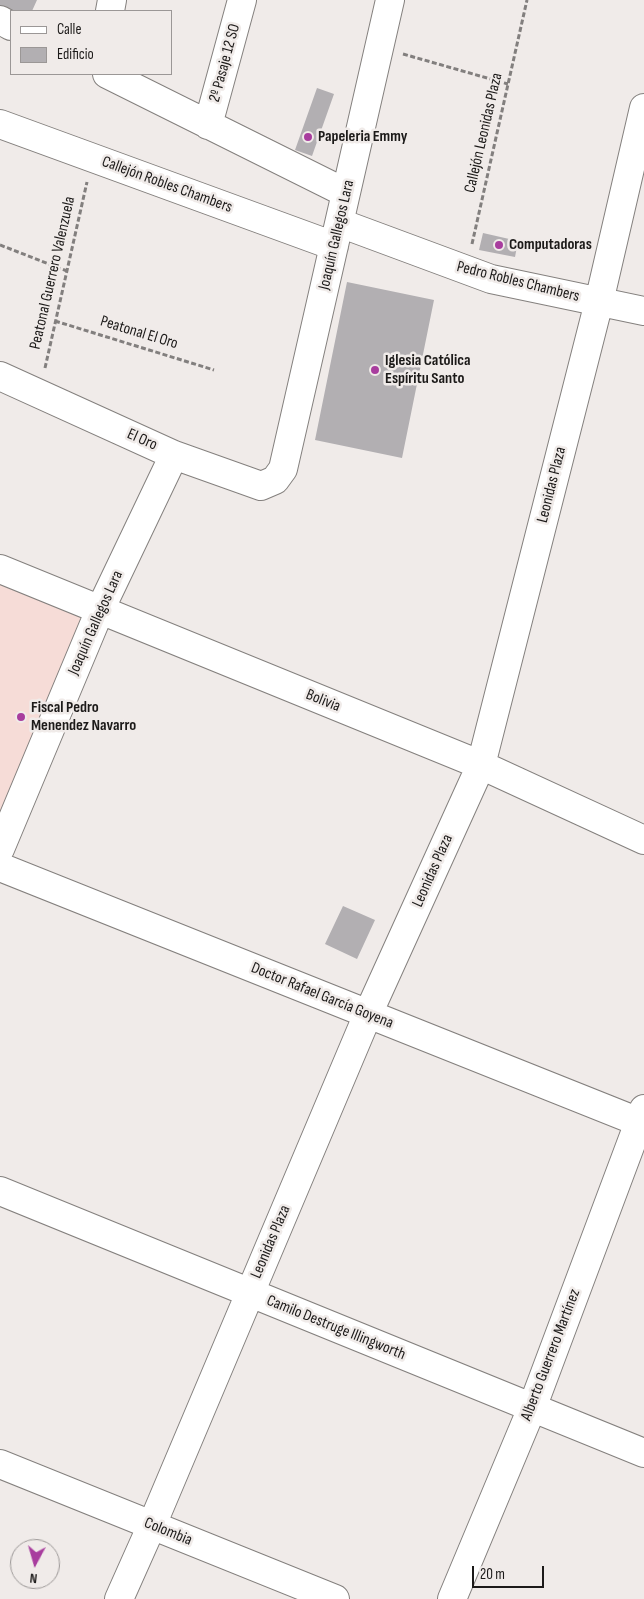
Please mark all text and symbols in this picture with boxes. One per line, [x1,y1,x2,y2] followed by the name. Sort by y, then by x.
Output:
[10,10,172,75] legend
[57,20,81,39] text: Calle
[205,22,245,104] street label: 2º Pasaje 12 SO
[57,45,94,64] text: Edificio
[461,71,507,195] street label: Callejón Leonidas Plaza
[318,127,407,147] place label: Papeleria Emmy
[302,131,314,143] marker: Papeleria Emmy
[99,152,235,218] street label: Callejón Robles Chambers
[315,178,359,292] street label: Joaquín Gallegos Lara
[26,195,80,351] street label: Peatonal Guerrero Valenzuela
[509,235,592,255] place label: Computadoras
[493,239,505,251] marker: Computadoras
[455,257,581,307] street label: Pedro Robles Chambers
[98,312,180,354] street label: Peatonal El Oro
[385,351,470,389] place label: Iglesia Católica Espíritu Santo
[369,364,381,376] marker: Iglesia Católica Espíritu Santo
[124,425,160,455] street label: El Oro
[533,445,571,525] street label: Leonidas Plaza
[64,568,128,678] street label: Joaquín Gallegos Lara
[303,685,343,717] street label: Bolivia
[31,698,136,736] place label: Fiscal Pedro Menendez Navarro
[15,711,27,723] marker: Fiscal Pedro Menendez Navarro
[408,832,458,910] street label: Leonidas Plaza
[248,959,396,1033] street label: Doctor Rafael García Goyena
[247,1203,295,1281] street label: Leonidas Plaza
[517,1287,585,1423] street label: Alberto Guerrero Martínez
[264,1291,408,1365] street label: Camilo Destruge Illingworth
[141,1514,195,1550] street label: Colombia
[10,1539,60,1589] north arrow
[474,1556,546,1588] scale bar
[480,1565,505,1584] text: 20 m
[29,1570,38,1587] text: N

